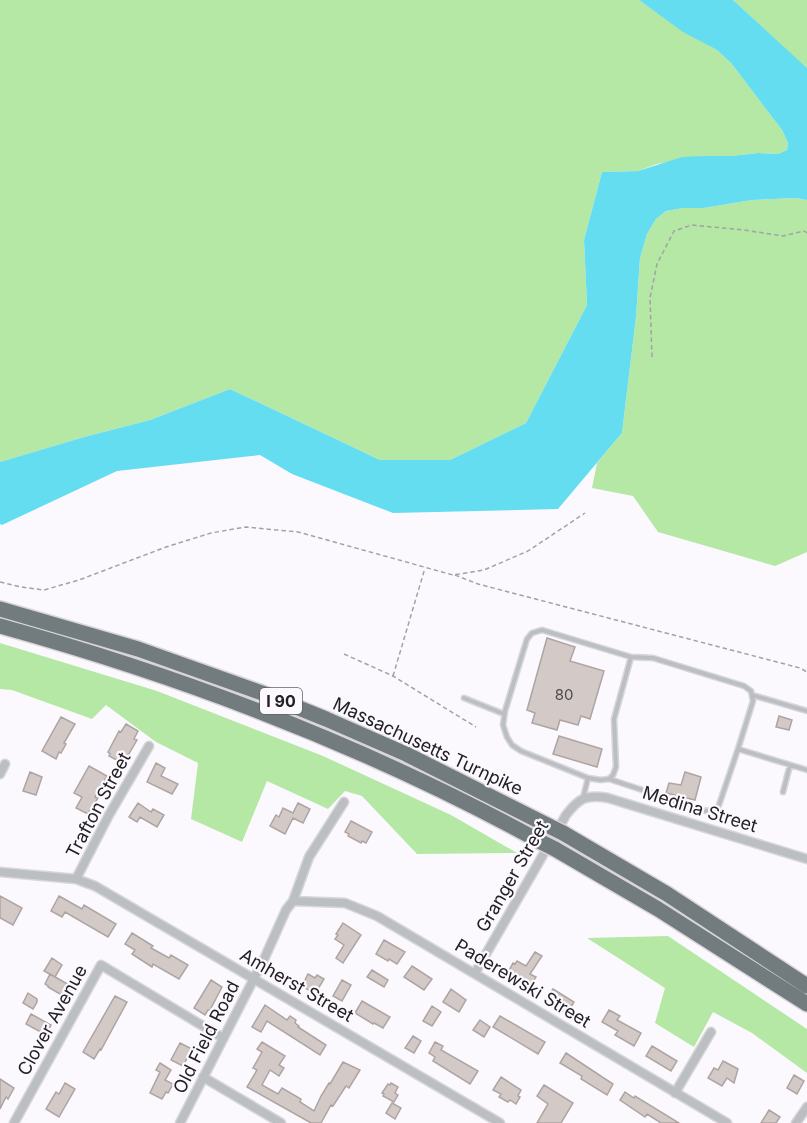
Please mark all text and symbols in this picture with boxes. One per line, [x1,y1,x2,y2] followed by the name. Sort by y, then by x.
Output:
[555,685,573,704] house number: 80
[260,688,302,714] road number: I 90
[330,693,526,799] street label: Massachusetts Turnpike
[61,749,135,861] street label: Trafton Street
[640,782,760,836] street label: Medina Street
[472,816,552,935] street label: Granger Street
[452,934,595,1032] street label: Paderewski Street
[237,944,357,1026] street label: Amherst Street
[13,961,91,1079] street label: Clover Avenue
[169,977,243,1097] street label: Old Field Road

